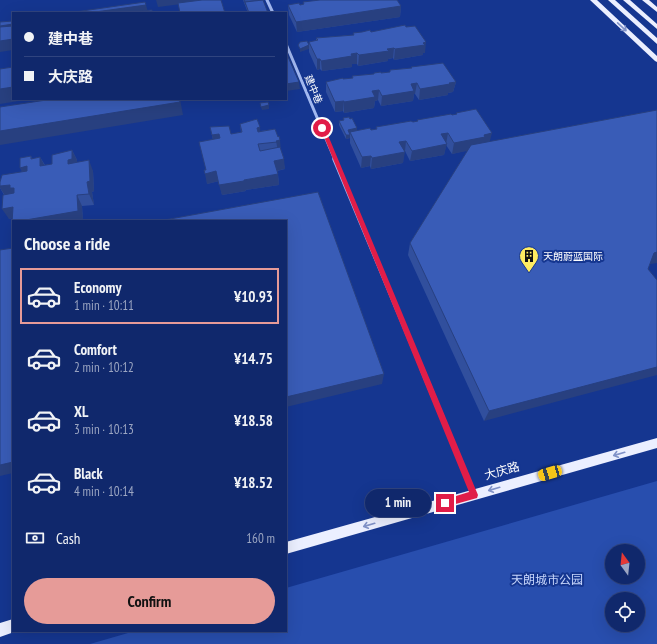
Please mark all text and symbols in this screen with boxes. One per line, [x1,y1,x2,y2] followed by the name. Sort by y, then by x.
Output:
[617,22,627,32] one-way arrow
[48,29,93,48] text: 建中巷
[48,67,93,86] text: 大庆路
[302,73,325,106] street label: 建中巷
[313,119,331,137] route start
[24,232,110,255] text: Choose a ride
[518,245,540,273] building icon: 天朗蔚蓝国际
[543,250,603,263] place label: 天朗蔚蓝国际
[26,278,62,314] icon: car
[74,278,122,297] text: Economy
[234,287,273,306] text: ¥10.93
[74,297,134,314] text: 1 min · 10:11
[26,340,62,376] icon: car
[74,340,117,359] text: Comfort
[234,349,273,368] text: ¥14.75
[74,359,134,376] text: 2 min · 10:12
[26,402,62,438] icon: car
[74,402,88,421] text: XL
[234,411,273,430] text: ¥18.58
[74,421,134,438] text: 3 min · 10:13
[613,451,626,458] one-way arrow
[482,458,521,483] street label: 大庆路
[26,464,62,500] icon: car
[74,464,103,483] text: Black
[537,464,563,482] car
[234,473,273,492] text: ¥18.52
[74,483,134,500] text: 4 min · 10:14
[488,486,501,493] one-way arrow
[365,489,431,517] callout: 1 min
[385,494,411,511] text: 1 min
[436,494,454,512] route end
[363,522,376,529] one-way arrow
[24,527,46,549] icon: cash
[56,529,80,548] text: Cash
[246,530,275,547] text: 160 m
[605,544,645,584] north arrow
[605,544,645,632] map controls
[511,572,583,587] park label: 天朗城市公园
[24,578,275,624] button: Confirm
[605,592,645,632] button: locate

